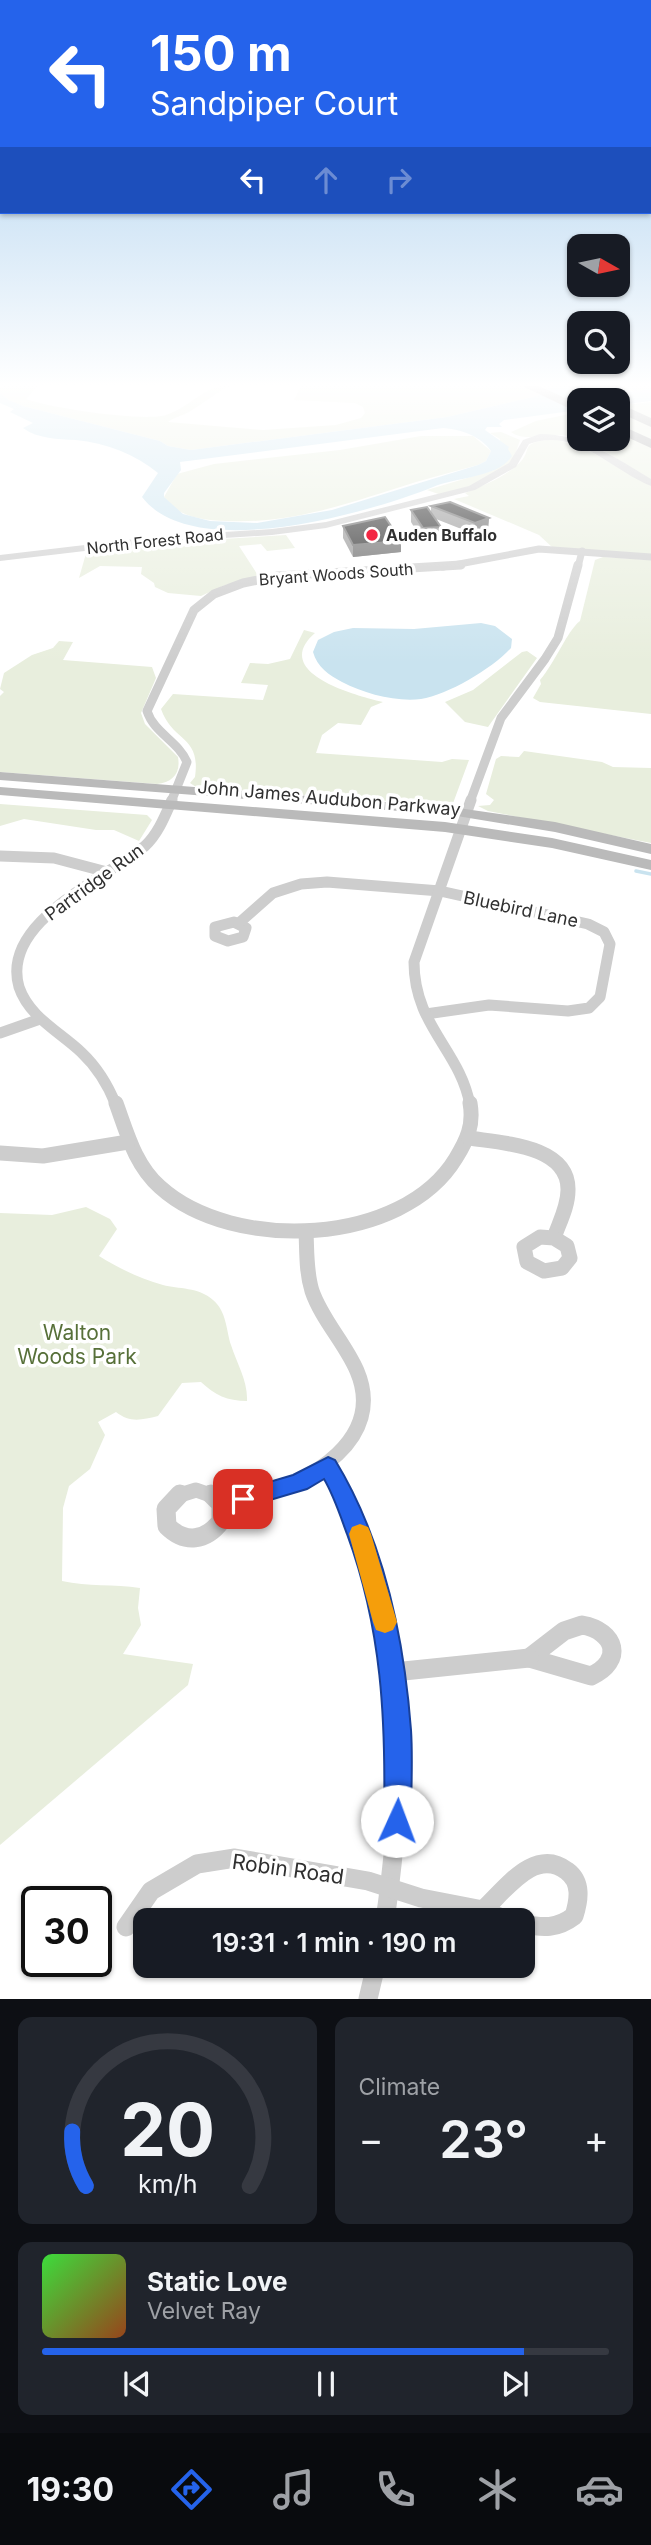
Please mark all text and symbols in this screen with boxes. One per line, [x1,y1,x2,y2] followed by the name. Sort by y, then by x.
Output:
[150,24,292,83] text: 150 m
[35,28,126,119] icon: left
[150,84,398,123] text: Sandpiper Court
[234,161,272,199] icon: left
[307,161,345,199] icon: ahead
[380,161,418,199] icon: right
[567,234,630,298] north arrow
[567,234,630,451] map controls
[567,311,630,374] button: search
[567,388,630,451] button: layers
[86,524,224,558] street label: North Forest Road
[386,525,497,545] place label: Auden Buffalo
[364,527,380,543] marker: Auden Buffalo
[258,559,414,589] street label: Bryant Woods South
[197,776,461,820] street label: John James Audubon Parkway
[41,839,147,925] street label: Partridge Run
[462,887,580,931] street label: Bluebird Lane
[17,1320,137,1369] park label: Walton Woods Park
[213,1469,273,1529] pin
[224,1480,262,1518] icon: arrive
[360,1784,434,1858] position arrow
[230,1849,346,1889] street label: Robin Road
[21,1886,112,1977] speed limit sign: 30
[212,1927,456,1958] text: 19:31 · 1 min · 190 m
[359,2073,440,2101] text: Climate
[120,2086,215,2175] text: 20
[439,2108,528,2171] text: 23°
[359,2116,384,2162] text: −
[584,2116,609,2162] text: +
[138,2169,197,2199] text: km/h
[147,2266,288,2297] text: Static Love
[147,2297,261,2325] text: Velvet Ray
[118,2365,156,2403] icon: previous
[307,2365,345,2403] icon: pause
[496,2365,534,2403] icon: next
[167,2465,216,2514] icon: directions
[269,2465,318,2514] icon: music
[371,2465,420,2514] icon: phone
[473,2465,522,2514] icon: climate
[575,2465,624,2514] icon: car
[27,2470,114,2509] text: 19:30

